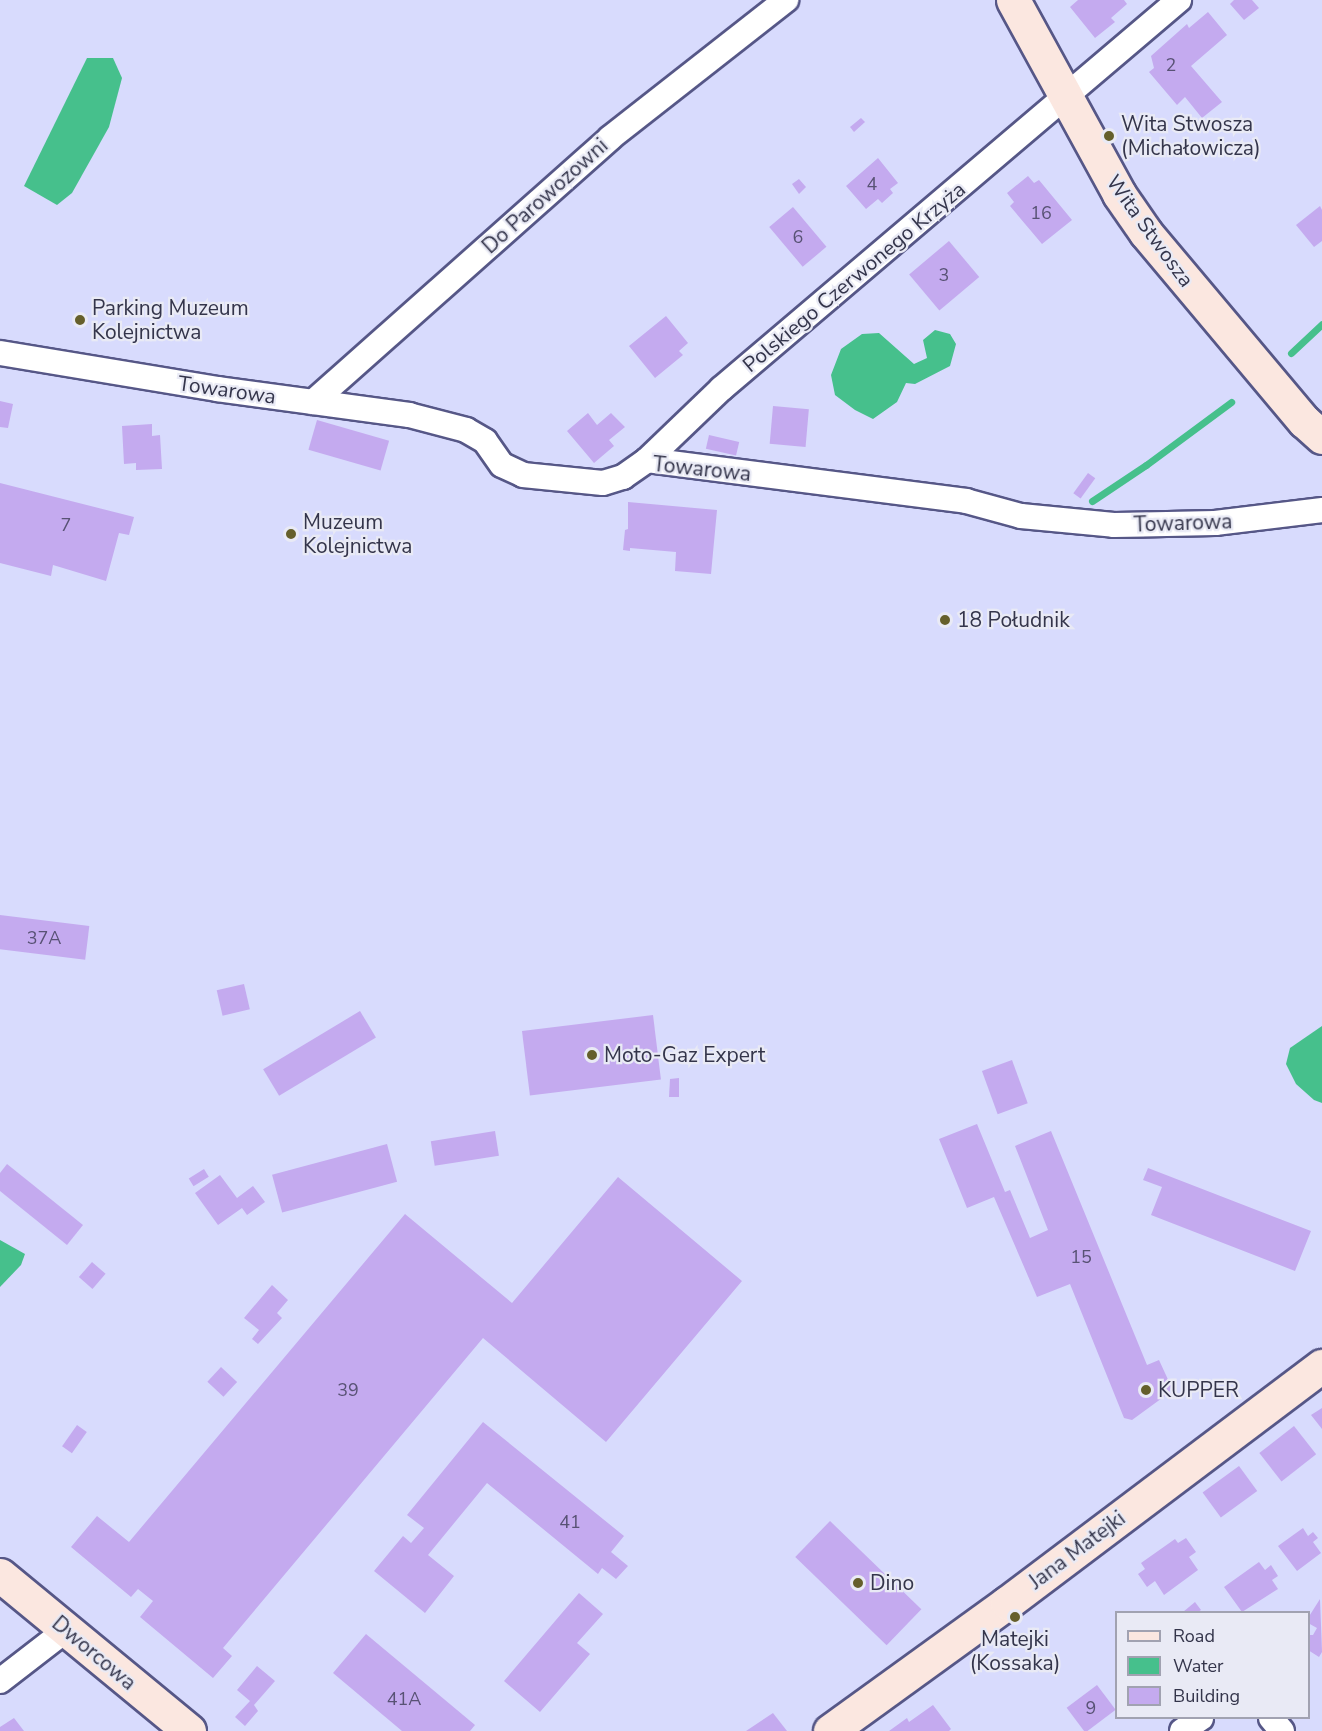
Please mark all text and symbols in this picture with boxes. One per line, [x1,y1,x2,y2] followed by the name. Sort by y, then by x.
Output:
[1166,54,1176,76] house number: 2
[1121,111,1261,161] place label: Wita Stwosza (Michałowicza)
[1102,129,1116,143] marker: Wita Stwosza (Michałowicza)
[477,133,613,259] street label: Do Parowozowni
[1101,170,1199,292] street label: Wita Stwosza
[867,173,877,195] house number: 4
[738,177,970,377] street label: Polskiego Czerwonego Krzyża
[1030,202,1052,224] house number: 16
[793,226,803,248] house number: 6
[939,264,949,286] house number: 3
[92,295,249,345] place label: Parking Muzeum Kolejnictwa
[73,313,87,327] marker: Parking Muzeum Kolejnictwa
[176,371,278,409] street label: Towarowa
[652,451,752,487] street label: Towarowa
[303,509,412,559] place label: Muzeum Kolejnictwa
[1133,509,1233,537] street label: Towarowa
[61,514,71,536] house number: 7
[284,527,298,541] marker: Muzeum Kolejnictwa
[957,607,1070,633] place label: 18 Południk
[938,613,952,627] marker: 18 Południk
[27,927,61,949] house number: 37A
[604,1042,765,1068] place label: Moto-Gaz Expert
[585,1048,599,1062] marker: Moto-Gaz Expert
[1070,1246,1092,1268] house number: 15
[1158,1377,1239,1403] place label: KUPPER
[337,1379,359,1401] house number: 39
[1139,1383,1153,1397] marker: KUPPER
[1024,1506,1130,1594] street label: Jana Matejki
[559,1511,581,1533] house number: 41
[870,1570,914,1596] place label: Dino
[851,1576,865,1590] marker: Dino
[1008,1610,1022,1624] marker: Matejki (Kossaka)
[47,1611,141,1695] street label: Dworcowa
[1115,1611,1310,1719] legend
[1173,1624,1215,1648] text: Road
[970,1626,1060,1676] place label: Matejki (Kossaka)
[1173,1654,1224,1678] text: Water
[1173,1684,1240,1708] text: Building
[387,1688,421,1710] house number: 41A
[1086,1697,1096,1719] house number: 9

